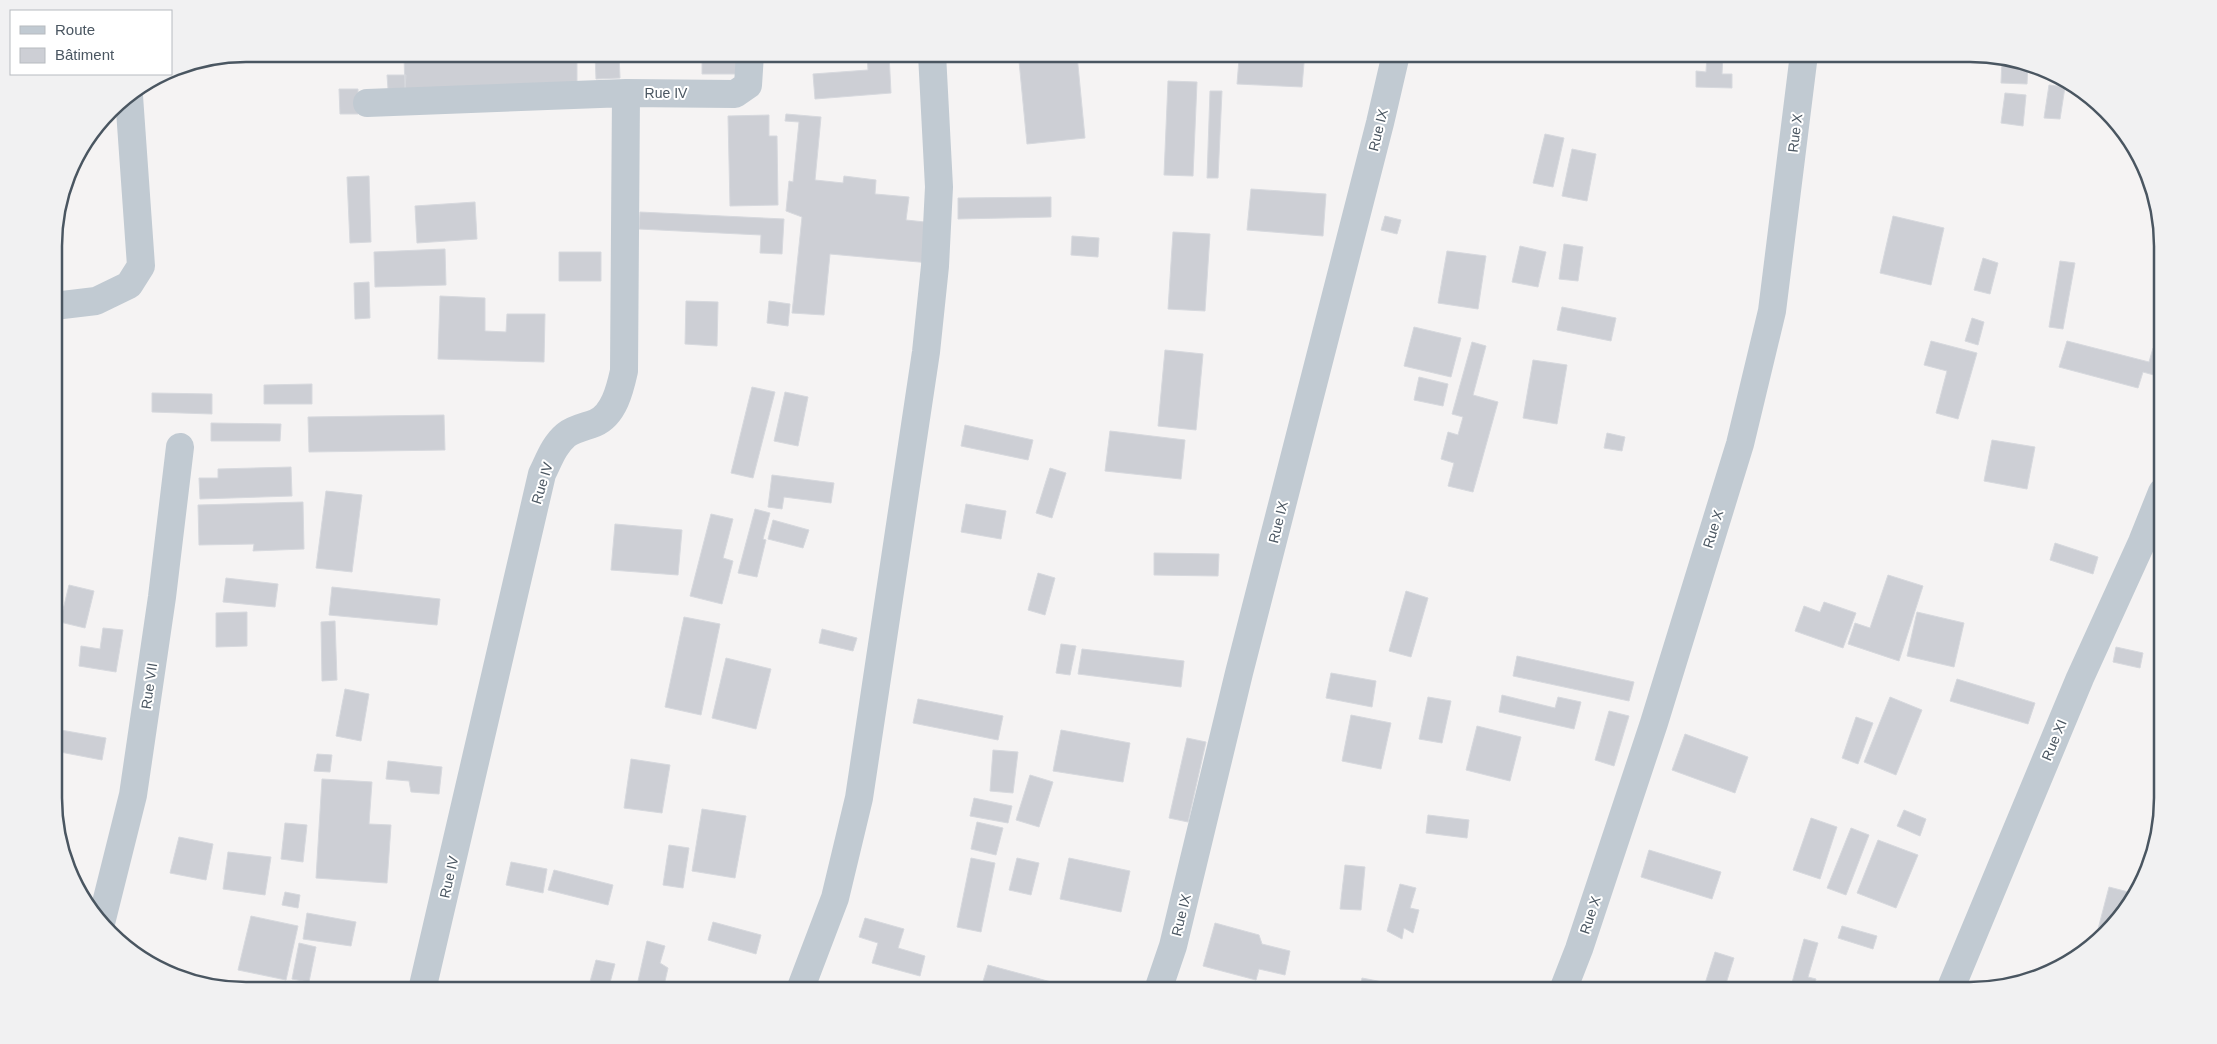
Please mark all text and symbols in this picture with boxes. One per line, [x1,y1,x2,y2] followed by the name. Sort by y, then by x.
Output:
[10,10,172,75] legend
[55,21,95,38] text: Route
[55,46,115,63] text: Bâtiment
[645,85,688,101] street label: Rue IV
[1365,107,1391,153] street label: Rue IX
[1785,112,1805,153] street label: Rue X
[528,460,556,506] street label: Rue IV
[1265,499,1291,545] street label: Rue IX
[1700,507,1727,550] street label: Rue X
[138,662,160,710] street label: Rue VII
[2038,717,2070,763] street label: Rue XI
[436,854,462,900] street label: Rue IV
[1168,892,1194,938] street label: Rue IX
[1576,893,1604,936] street label: Rue X

